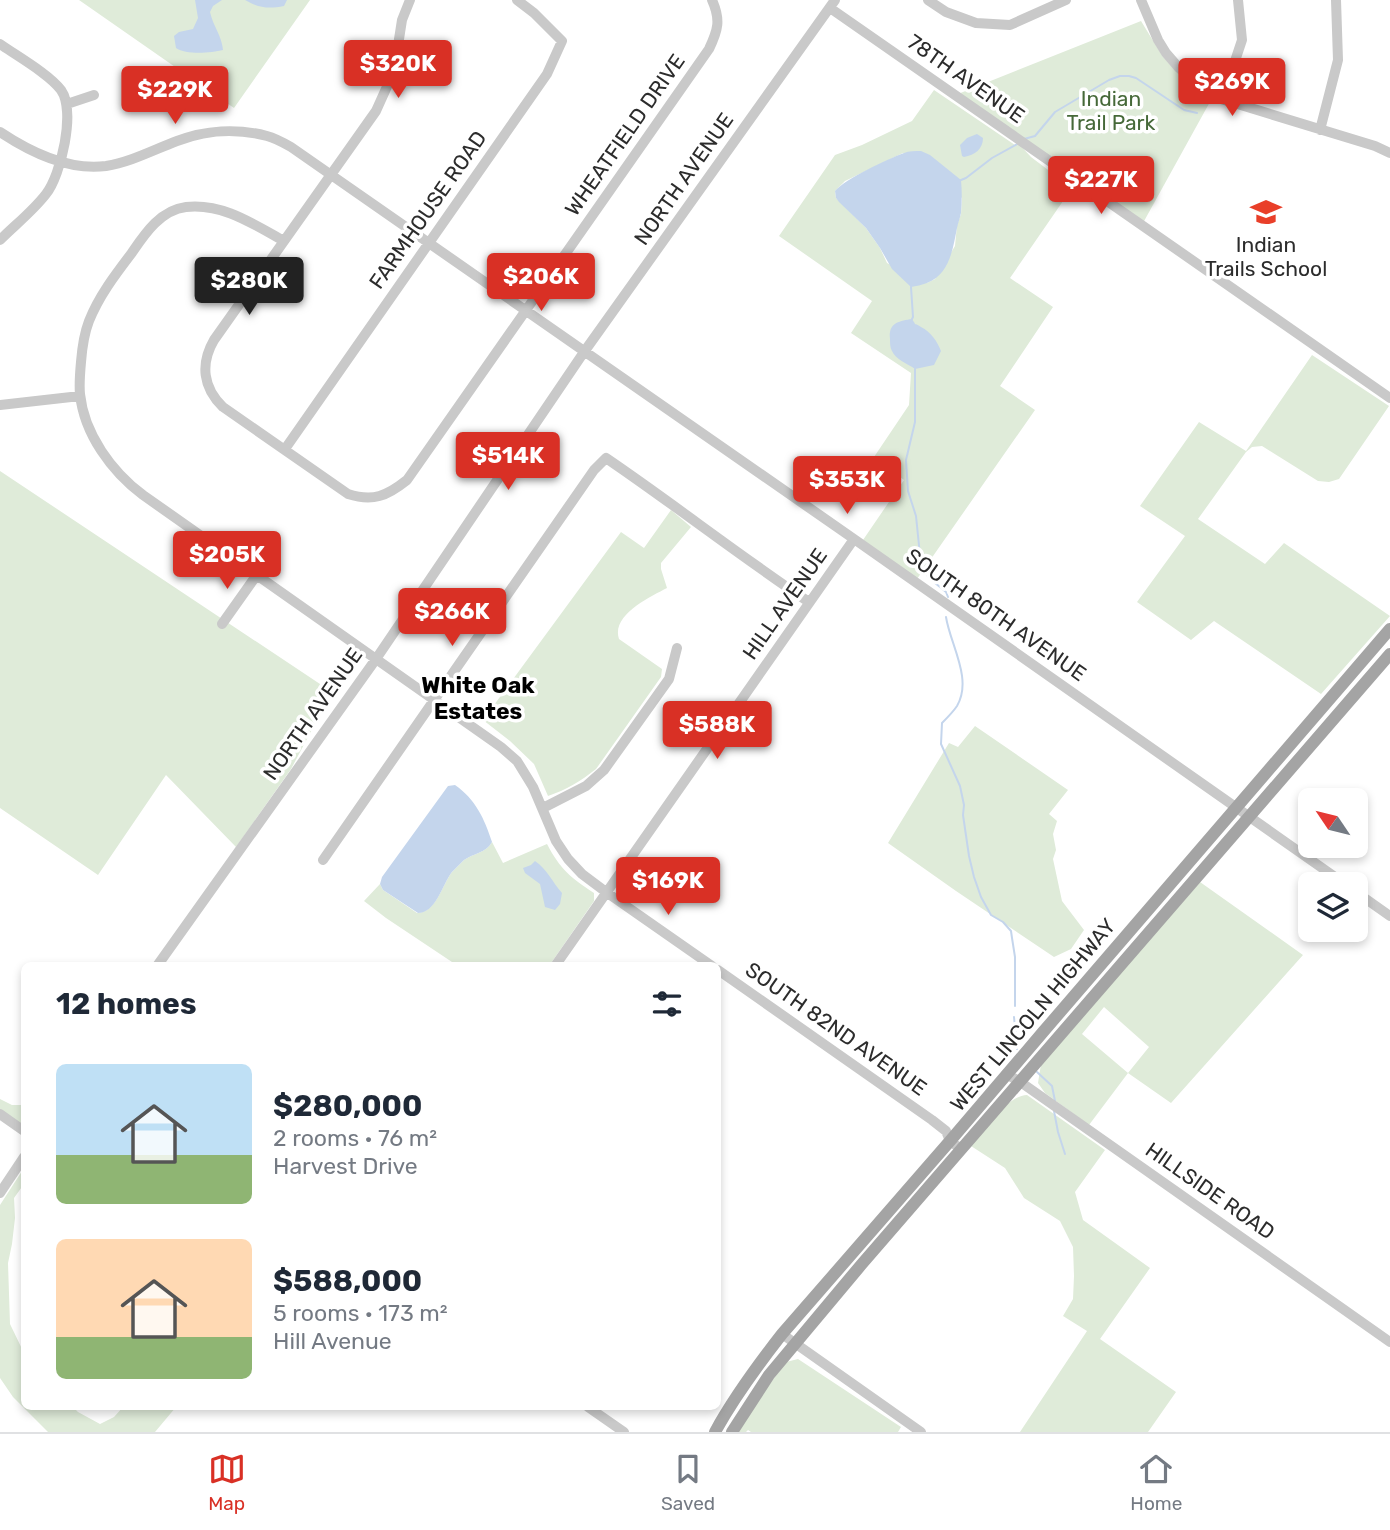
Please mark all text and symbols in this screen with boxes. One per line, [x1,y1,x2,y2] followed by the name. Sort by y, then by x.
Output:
[903,29,1030,128] street label: 78TH AVENUE
[349,41,447,100] pin: $320K
[360,49,436,77] text: $320K
[559,49,690,220] street label: WHEATFIELD DRIVE
[1183,58,1281,118] pin: $269K
[126,66,224,126] pin: $229K
[1194,67,1270,95] text: $269K
[137,75,213,103] text: $229K
[1067,86,1156,135] park label: Indian Trail Park
[629,108,738,250] street label: NORTH AVENUE
[364,126,491,293] street label: FARMHOUSE ROAD
[1052,156,1150,216] pin: $227K
[1064,165,1138,193] text: $227K
[1249,195,1283,229] school or university icon: Indian Trails School
[1205,232,1327,281] place label: Indian Trails School
[492,254,590,313] pin: $206K
[200,258,298,317] pin: $280K
[503,262,579,290] text: $206K
[211,266,287,294] text: $280K
[459,433,557,492] pin: $514K
[472,441,544,469] text: $514K
[798,456,896,516] pin: $353K
[809,465,885,493] text: $353K
[178,532,276,591] pin: $205K
[189,540,265,568] text: $205K
[737,543,832,664] street label: HILL AVENUE
[901,543,1091,686] street label: SOUTH 80TH AVENUE
[403,588,501,648] pin: $266K
[414,597,490,625] text: $266K
[258,643,367,785] street label: NORTH AVENUE
[421,671,535,725] district label: White Oak Estates
[668,702,766,761] pin: $588K
[679,710,755,738] text: $588K
[1298,788,1368,858] north arrow
[1298,788,1368,942] map controls
[619,858,717,917] pin: $169K
[632,866,704,894] text: $169K
[1298,872,1368,942] button: layers
[945,913,1120,1116] street label: WEST LINCOLN HIGHWAY
[741,957,932,1101] street label: SOUTH 82ND AVENUE
[648,985,686,1023] icon: filters
[56,986,197,1022] text: 12 homes
[273,1088,422,1124] text: $280,000
[112,1092,196,1176] icon: home
[273,1124,437,1152] text: 2 rooms · 76 m²
[1141,1137,1280,1244] street label: HILLSIDE ROAD
[273,1152,418,1180] text: Harvest Drive
[273,1263,422,1299] text: $588,000
[112,1267,196,1351] icon: home
[273,1299,448,1327] text: 5 rooms · 173 m²
[273,1327,392,1355] text: Hill Avenue
[208,1450,246,1515] tab: Map
[661,1450,715,1515] tab: Saved
[1130,1450,1182,1515] tab: Home

